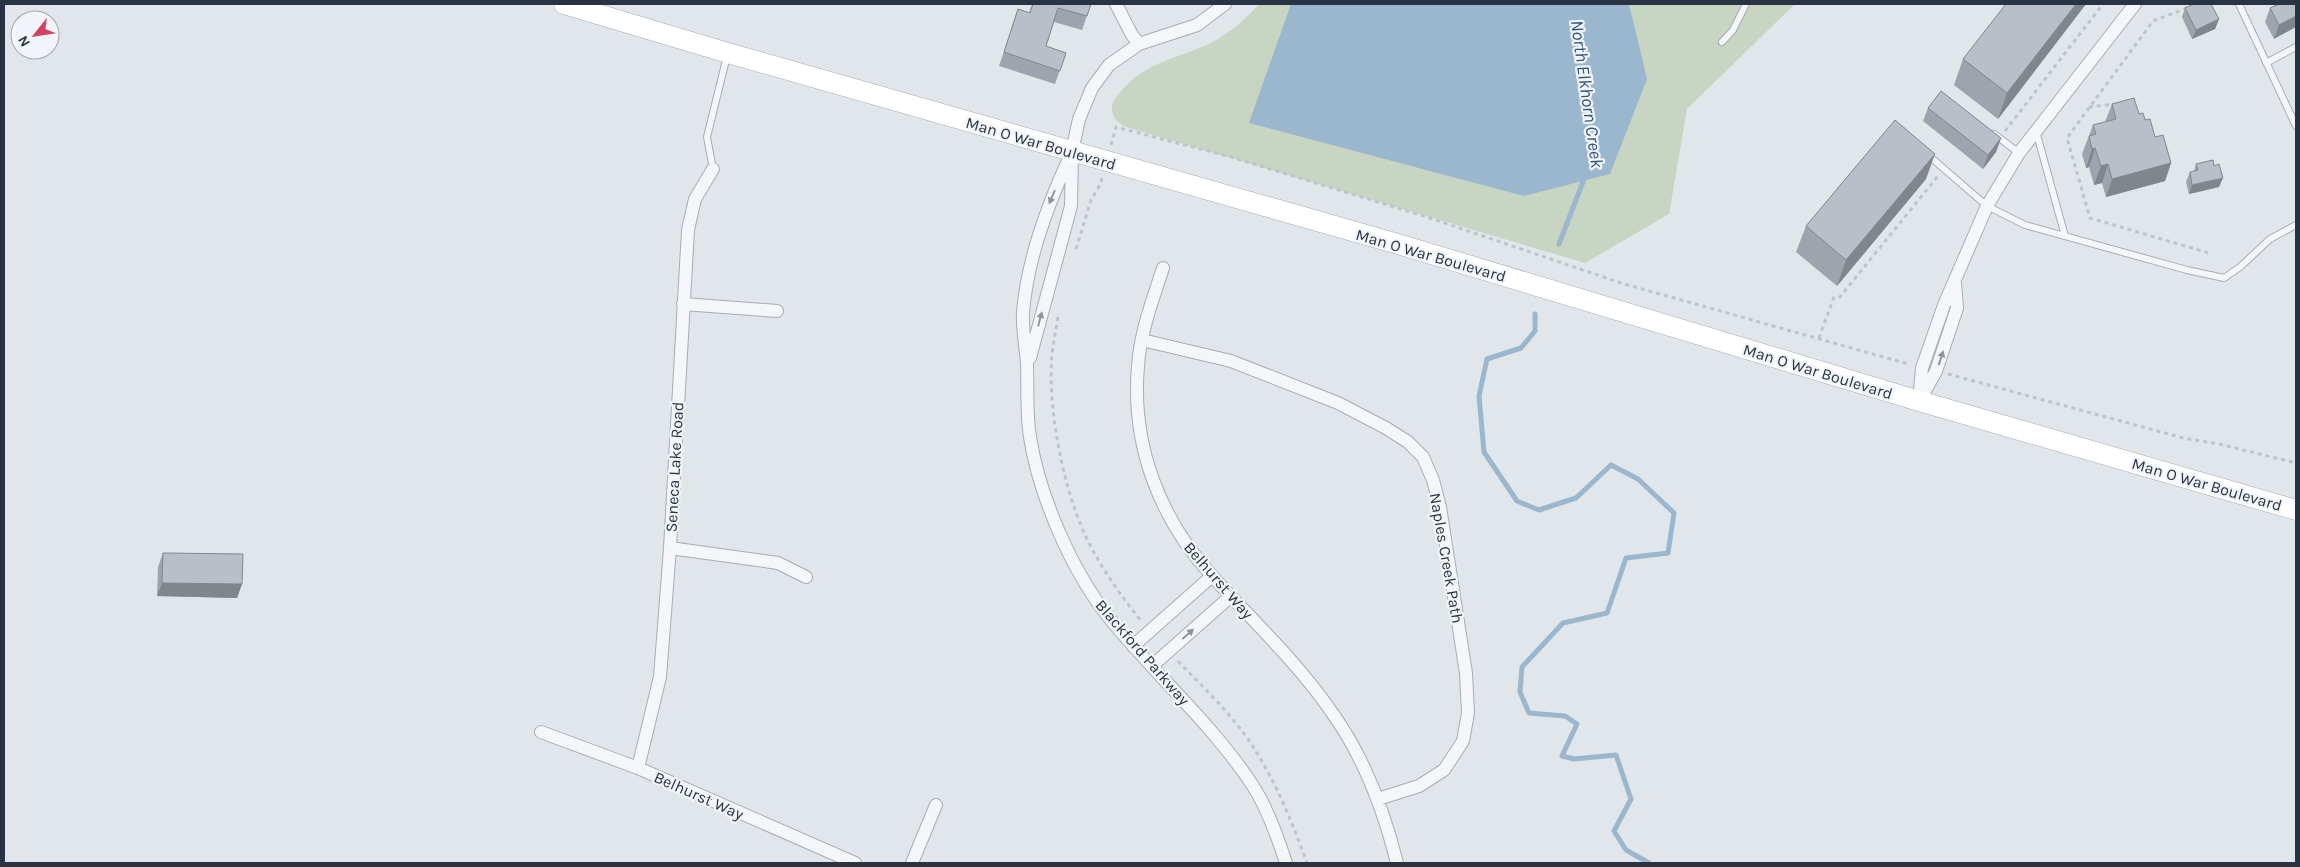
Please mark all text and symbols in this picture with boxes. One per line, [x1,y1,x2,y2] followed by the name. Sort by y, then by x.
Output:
[10,10,60,60] north arrow
[1566,19,1608,170] water label: North Elkhorn Creek
[14,33,34,50] text: N
[964,113,1118,174] street label: Man O War Boulevard
[1047,190,1055,204] one-way arrow
[1354,225,1508,286] street label: Man O War Boulevard
[1037,312,1045,327] one-way arrow
[1741,340,1895,403] street label: Man O War Boulevard
[1937,350,1945,365] one-way arrow
[662,401,687,533] street label: Seneca Lake Road
[2130,454,2284,515] street label: Man O War Boulevard
[1426,491,1467,625] street label: Naples Creek Path
[1180,538,1258,623] street label: Belhurst Way
[1092,596,1194,709] street label: Blackford Parkway
[1182,628,1195,639] one-way arrow
[651,767,747,824] street label: Belhurst Way

